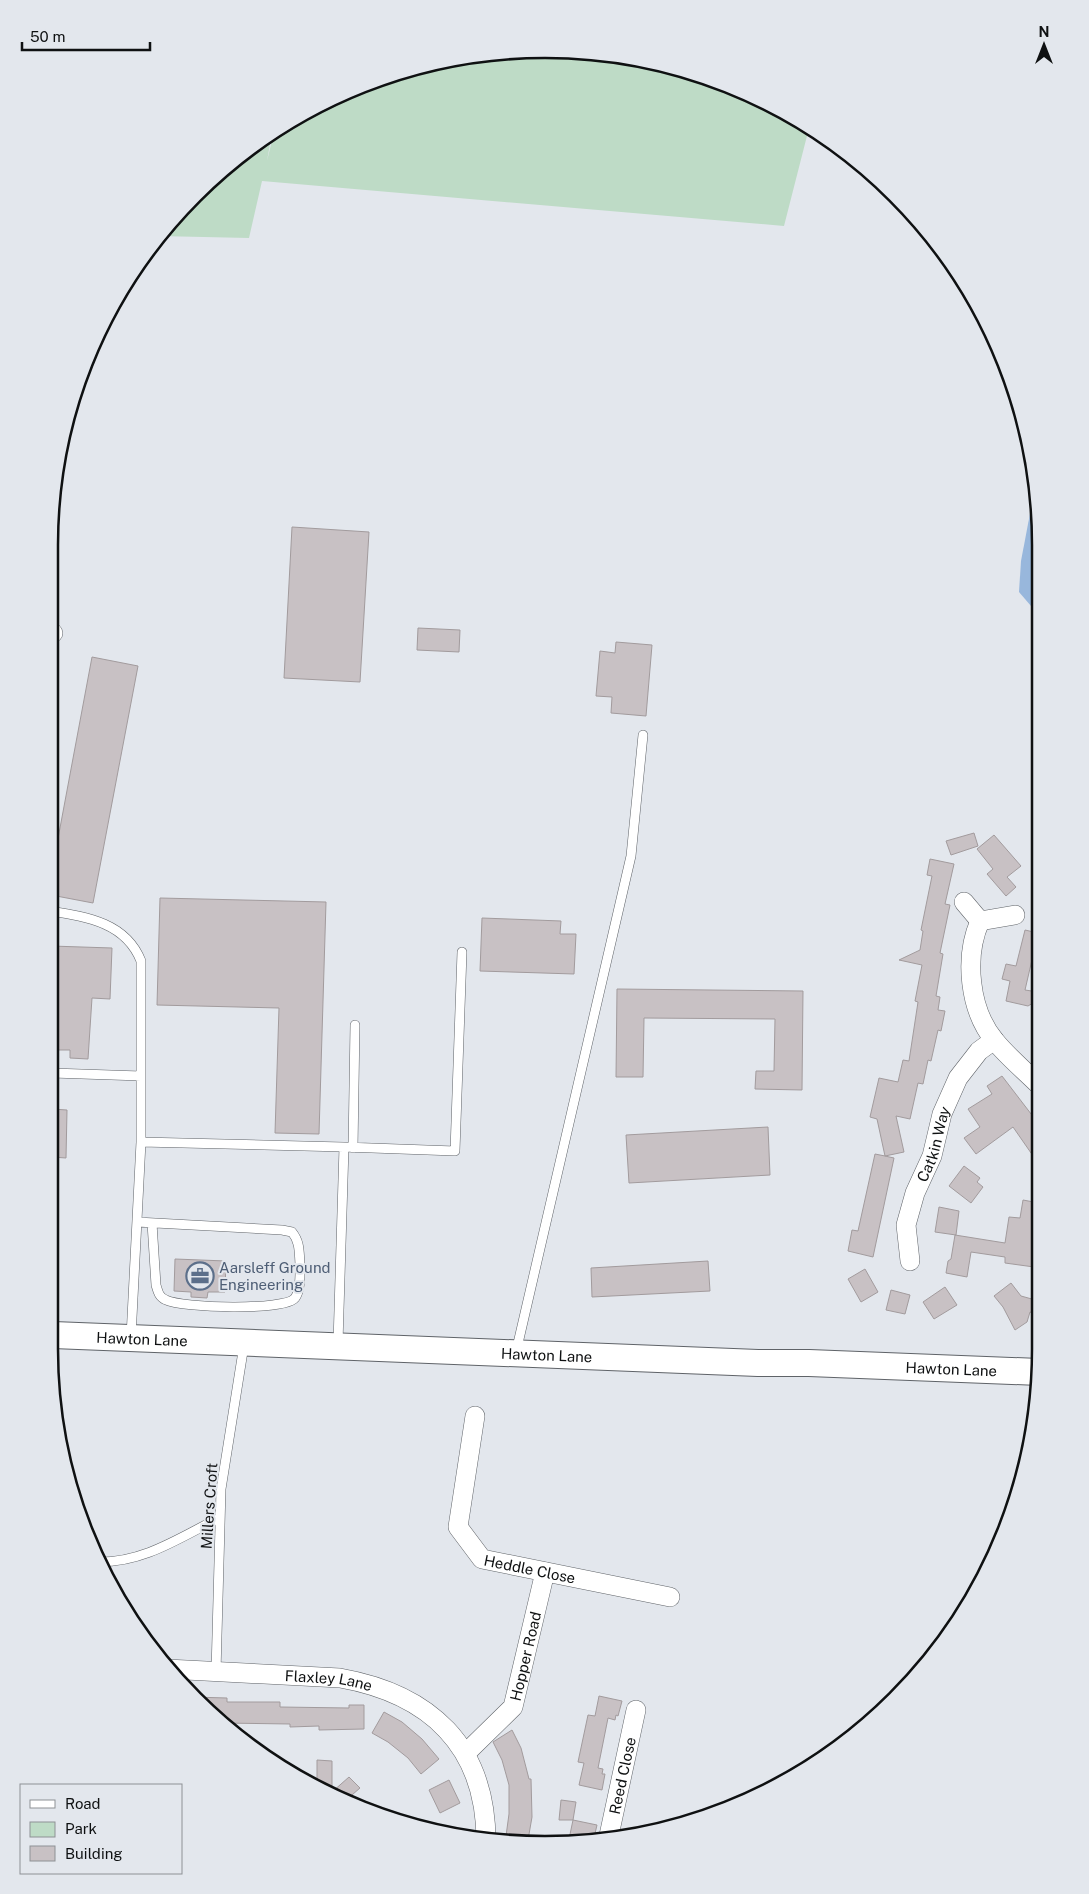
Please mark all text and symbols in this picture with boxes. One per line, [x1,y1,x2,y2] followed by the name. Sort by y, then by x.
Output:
[22,20,150,52] scale bar
[1019,20,1069,70] north arrow
[1039,24,1049,40] text: N
[30,28,65,45] text: 50 m
[913,1104,953,1184] street label: Catkin Way
[219,1259,330,1293] place label: Aarsleff Ground Engineering
[185,1261,215,1291] office icon: Aarsleff Ground Engineering
[96,1328,188,1349] street label: Hawton Lane
[501,1344,593,1365] street label: Hawton Lane
[905,1358,997,1379] street label: Hawton Lane
[197,1462,221,1550] street label: Millers Croft
[482,1551,577,1586] street label: Heddle Close
[506,1610,544,1703] street label: Hopper Road
[284,1667,374,1694] street label: Flaxley Lane
[605,1735,638,1816] street label: Reed Close
[20,1784,182,1874] legend
[65,1795,101,1812] text: Road
[65,1820,97,1837] text: Park
[65,1845,123,1862] text: Building

